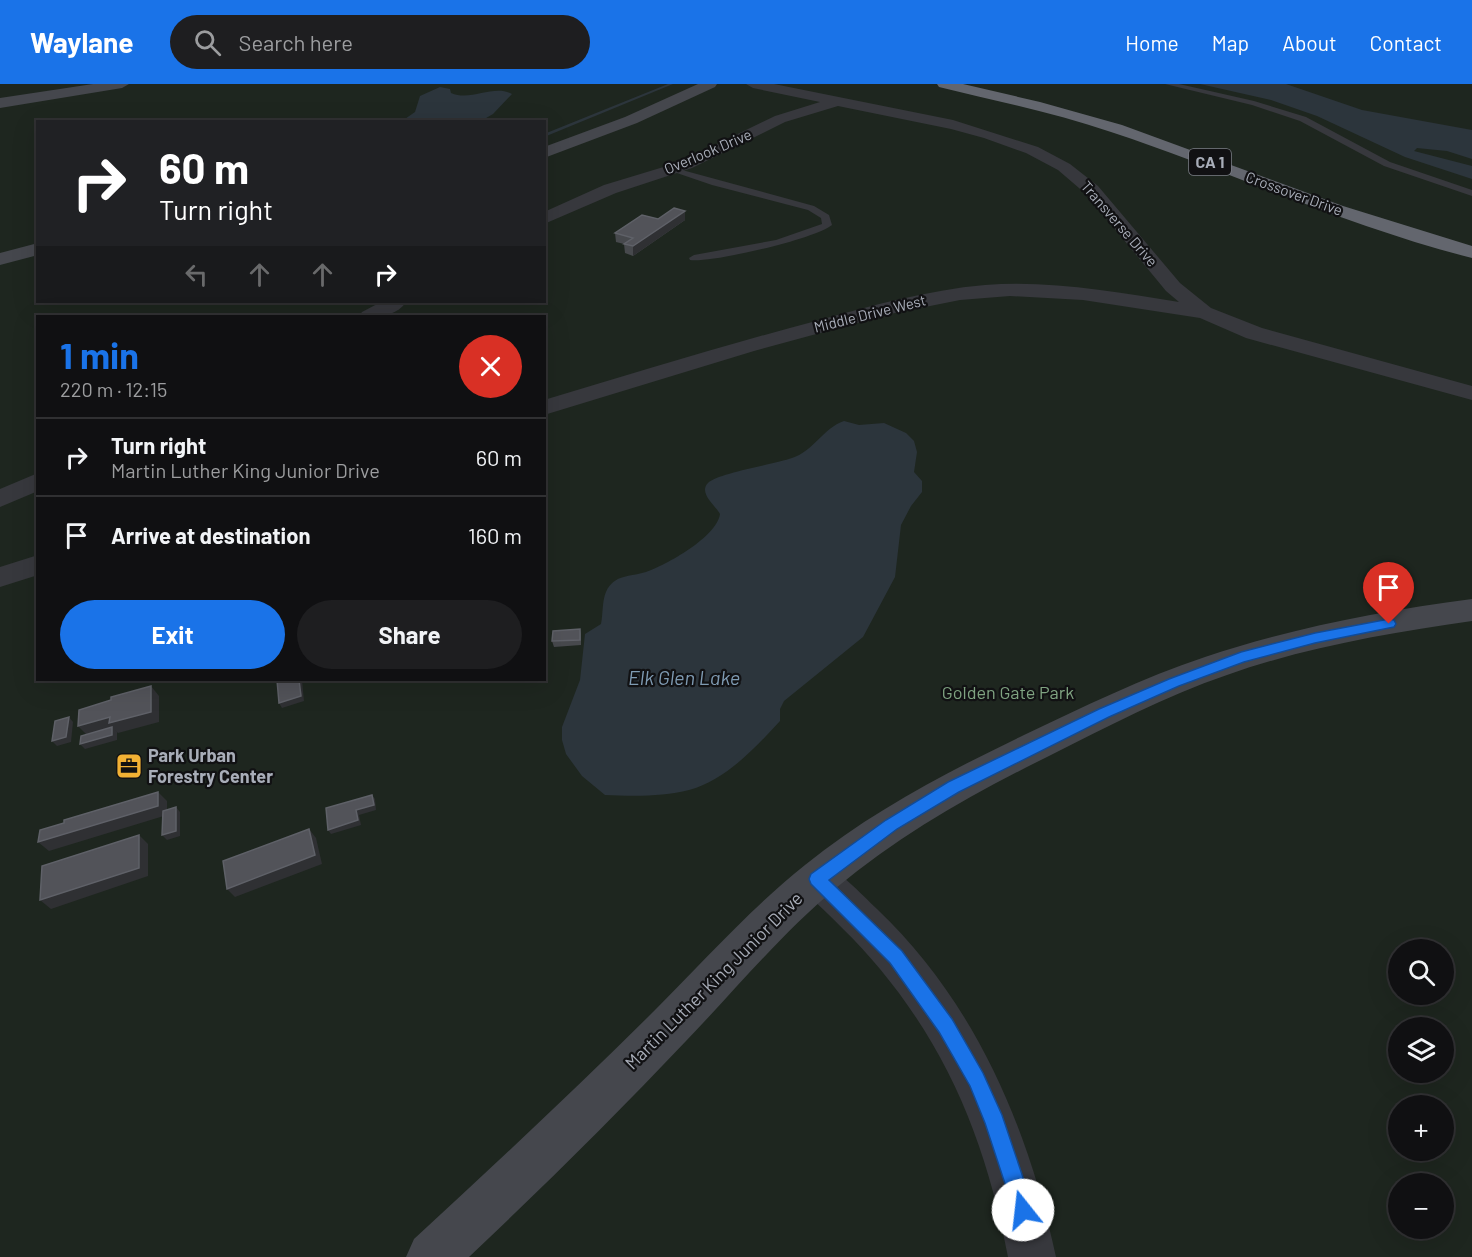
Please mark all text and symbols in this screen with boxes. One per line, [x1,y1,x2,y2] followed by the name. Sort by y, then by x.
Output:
[170,15,590,69] search box
[30,25,134,59] text: Waylane
[191,26,224,59] icon: search
[239,29,353,55] text: Search here
[1125,30,1179,55] text: Home
[1212,30,1249,55] text: Map
[1282,30,1337,55] text: About
[1370,30,1442,55] text: Contact
[661,125,754,178] street label: Overlook Drive
[159,142,249,192] text: 60 m
[60,144,138,222] icon: right
[1189,149,1231,175] road number: CA 1
[1244,167,1345,219] street label: Crossover Drive
[1078,177,1162,270] street label: Transverse Drive
[159,193,273,225] text: Turn right
[180,258,213,291] icon: left
[243,258,276,291] icon: ahead
[306,258,339,291] icon: ahead
[369,258,402,291] icon: right
[812,290,928,336] street label: Middle Drive West
[60,333,139,376] text: 1 min
[459,335,522,398] button: close
[60,377,167,401] text: 220 m · 12:15
[111,432,206,458] text: Turn right
[60,441,93,474] icon: right
[476,444,522,470] text: 60 m
[111,458,380,482] text: Martin Luther King Junior Drive
[60,519,93,552] icon: arrive
[111,522,310,548] text: Arrive at destination
[468,522,522,548] text: 160 m
[1363,562,1414,624] pin
[1372,571,1405,604] icon: arrive
[60,600,285,669] button: Exit
[297,600,522,669] button: Share
[628,665,740,689] water label: Elk Glen Lake
[942,681,1074,703] park label: Golden Gate Park
[148,744,273,787] place label: Park Urban Forestry Center
[114,751,144,781] office icon: Park Urban Forestry Center
[620,887,807,1074] street label: Martin Luther King Junior Drive
[1388,939,1454,1239] map controls
[1388,939,1454,1005] button: search
[1388,1017,1454,1083] button: layers
[1388,1095,1454,1161] button: +
[1388,1173,1454,1239] button: −
[991,1178,1055,1242] position arrow

